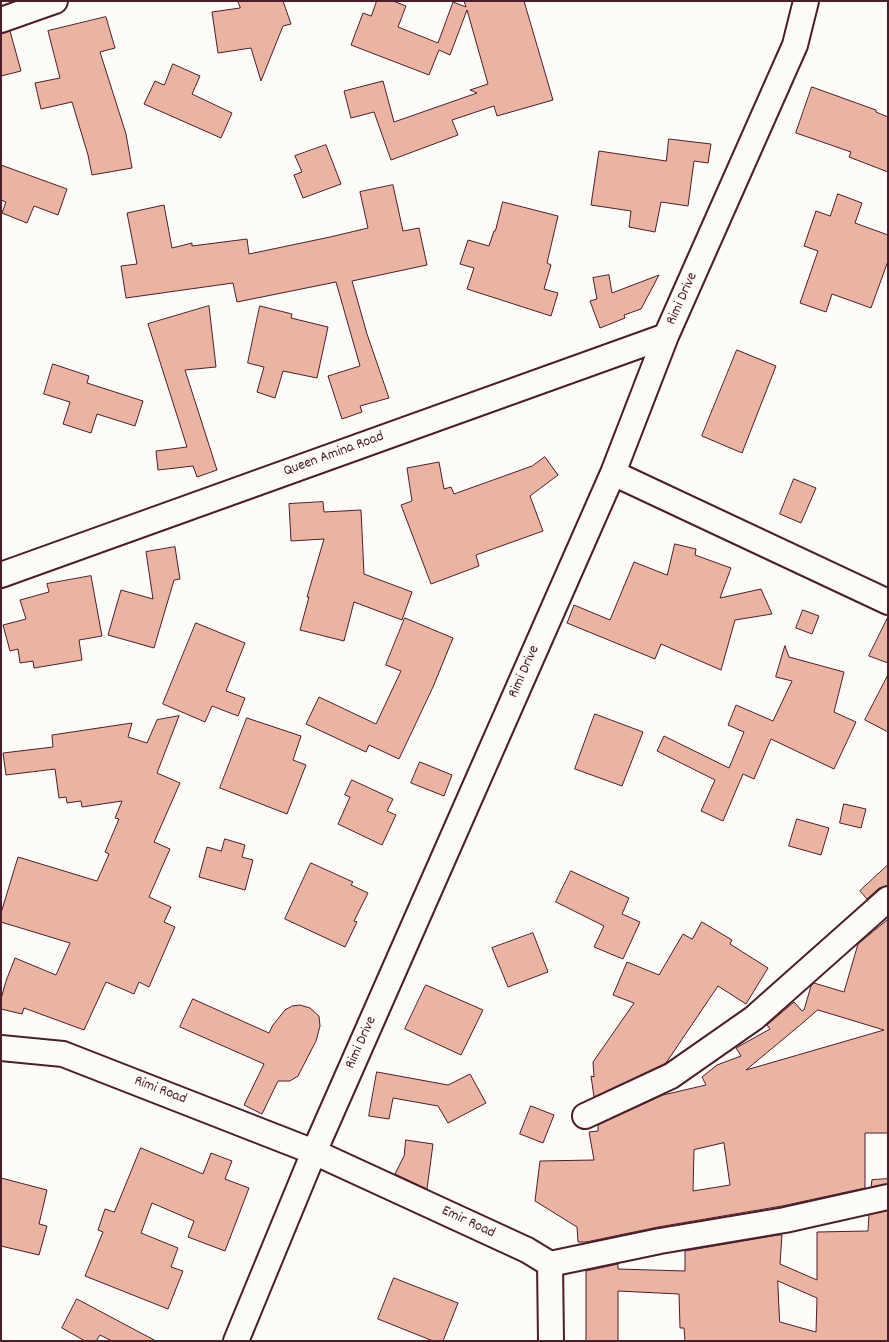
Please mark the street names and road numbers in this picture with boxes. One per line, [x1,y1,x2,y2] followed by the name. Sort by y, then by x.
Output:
[664,270,702,328] street label: Rimi Drive
[281,429,387,481] street label: Queen Amina Road
[506,643,544,701] street label: Rimi Drive
[343,1014,381,1072] street label: Rimi Drive
[131,1073,189,1109] street label: Rimi Road
[438,1203,498,1243] street label: Emir Road

